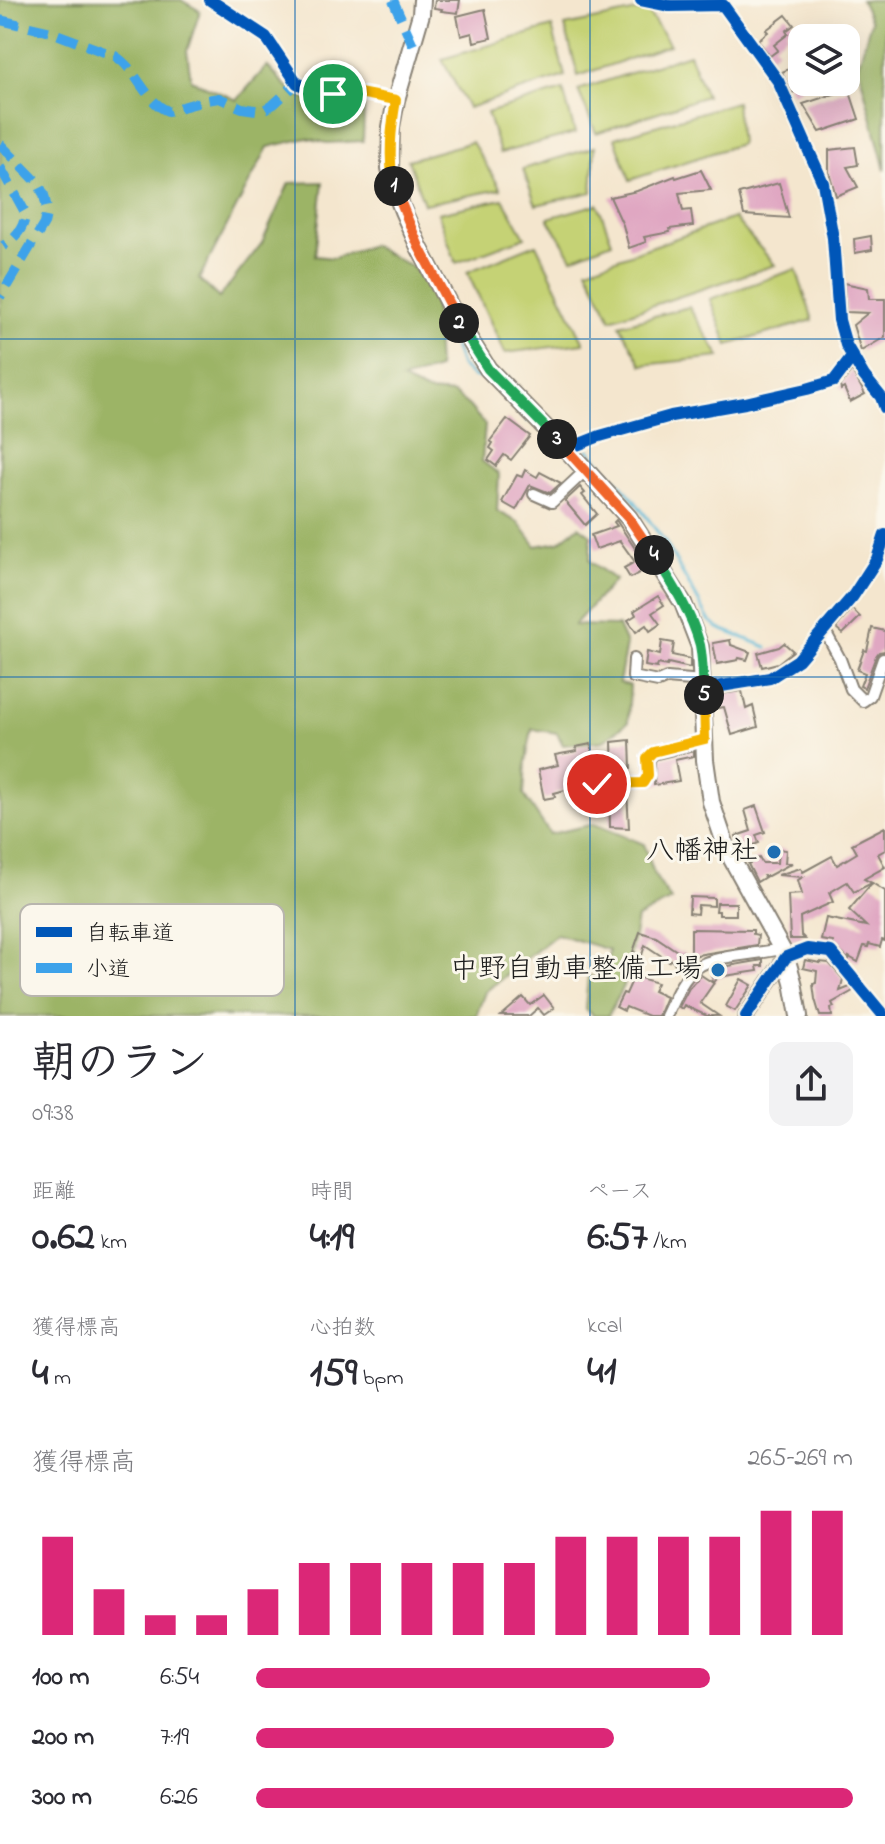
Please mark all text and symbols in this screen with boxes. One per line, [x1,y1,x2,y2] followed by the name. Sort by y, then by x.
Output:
[788,24,860,96] map controls
[788,24,860,96] button: layers
[299,60,367,128] pin
[311,72,355,116] icon: arrive
[374,166,414,206] pin: 1
[391,170,398,202] text: 1
[439,303,479,343] pin: 2
[454,307,464,339] text: 2
[537,419,577,459] pin: 3
[552,423,562,455] text: 3
[634,535,674,575] pin: 4
[649,539,659,571] text: 4
[684,675,724,715] pin: 5
[698,679,710,711] text: 5
[563,750,631,818] pin
[575,762,619,806] icon: check
[646,832,758,873] place label: 八幡神社
[765,843,783,861] marker: 八幡神社
[20,904,284,996] legend
[86,919,174,951] text: 自転車道
[450,950,702,991] place label: 中野自動車整備工場
[86,955,130,987] text: 小道
[709,961,727,979] marker: 中野自動車整備工場
[32,1033,208,1097] text: 朝のラン
[769,1042,853,1126] button: share
[32,1095,74,1133] text: 09:38
[32,1177,76,1209] text: 距離
[310,1177,354,1209] text: 時間
[587,1177,652,1209] text: ペース
[32,1209,95,1268] text: 0.62
[310,1209,354,1268] text: 4:19
[587,1209,648,1268] text: 6:57
[95,1227,127,1259] text: km
[648,1227,687,1259] text: /km
[587,1311,622,1343] text: kcal
[32,1313,120,1345] text: 獲得標高
[310,1313,376,1345] text: 心拍数
[587,1343,617,1402] text: 41
[32,1345,48,1404] text: 4
[310,1345,357,1404] text: 159
[48,1363,71,1395] text: m
[357,1363,403,1395] text: bpm
[747,1440,853,1478] text: 265–269 m
[32,1445,136,1483] text: 獲得標高
[32,1659,89,1697] text: 100 m
[160,1659,199,1697] text: 6:54
[32,1719,94,1757] text: 200 m
[160,1719,189,1757] text: 7:19
[32,1779,92,1817] text: 300 m
[160,1779,198,1817] text: 6:26

